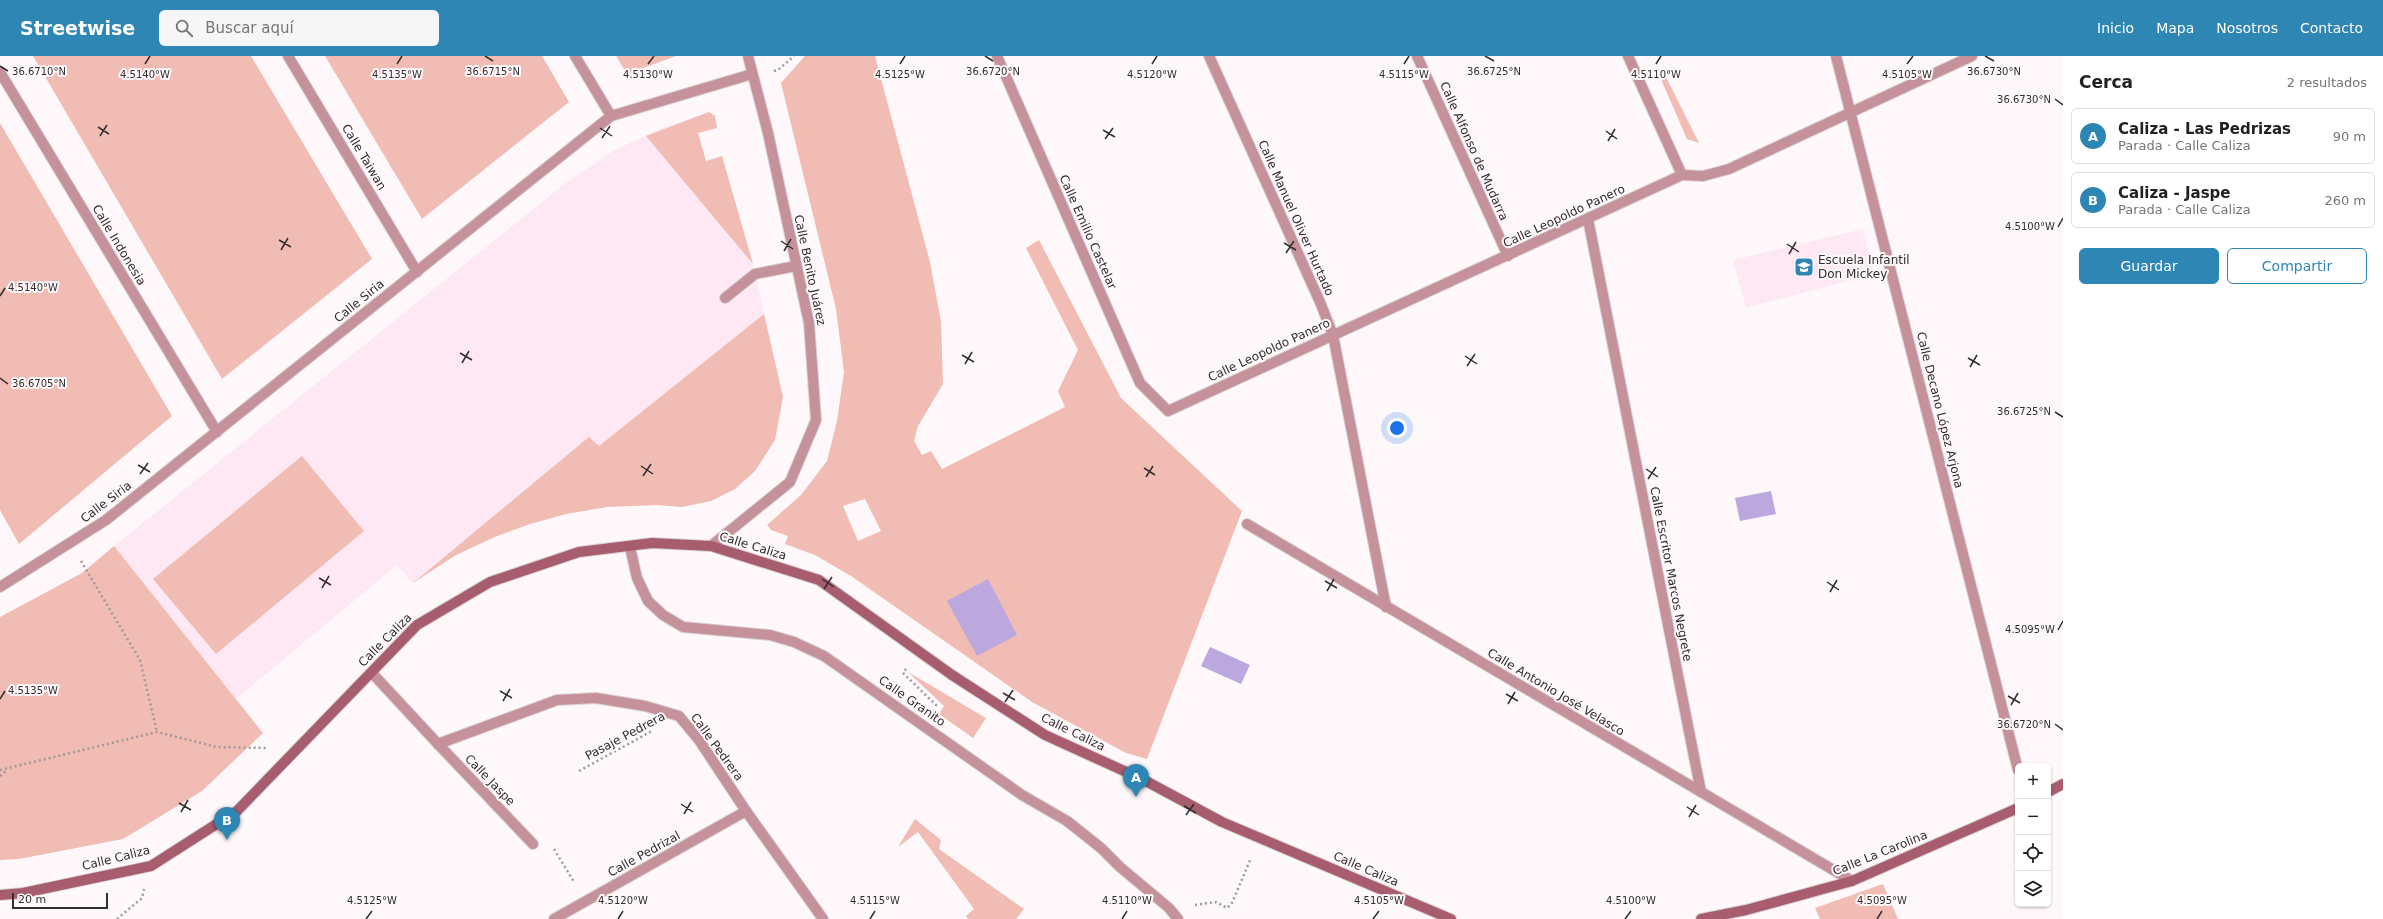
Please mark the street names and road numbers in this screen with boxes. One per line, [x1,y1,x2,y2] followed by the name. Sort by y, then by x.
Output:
[1437,79,1511,223] street label: Calle Alfonso de Mudarra
[339,122,389,192] street label: Calle Taiwan
[1255,138,1337,298] street label: Calle Manuel Oliver Hurtado
[1056,173,1120,291] street label: Calle Emilio Castelar
[1501,182,1627,250] street label: Calle Leopoldo Panero
[89,202,149,288] street label: Calle Indonesia
[791,213,829,327] street label: Calle Benito Juárez
[331,277,387,325] street label: Calle Siria
[1206,316,1332,384] street label: Calle Leopoldo Panero
[1914,330,1966,490] street label: Calle Decano López Arjona
[78,478,134,526] street label: Calle Siria
[1647,485,1695,663] street label: Calle Escritor Marcos Negrete
[718,529,788,563] street label: Calle Caliza
[355,610,415,670] street label: Calle Caliza
[1485,645,1627,739] street label: Calle Antonio José Velasco
[876,673,948,729] street label: Calle Granito
[583,709,667,763] street label: Pasaje Pedrera
[1039,710,1107,754] street label: Calle Caliza
[688,711,746,783] street label: Calle Pedrera
[462,751,518,809] street label: Calle Jaspe
[605,828,683,880] street label: Calle Pedrizal
[1831,828,1929,878] street label: Calle La Carolina
[81,843,151,873] street label: Calle Caliza
[1331,849,1401,889] street label: Calle Caliza

